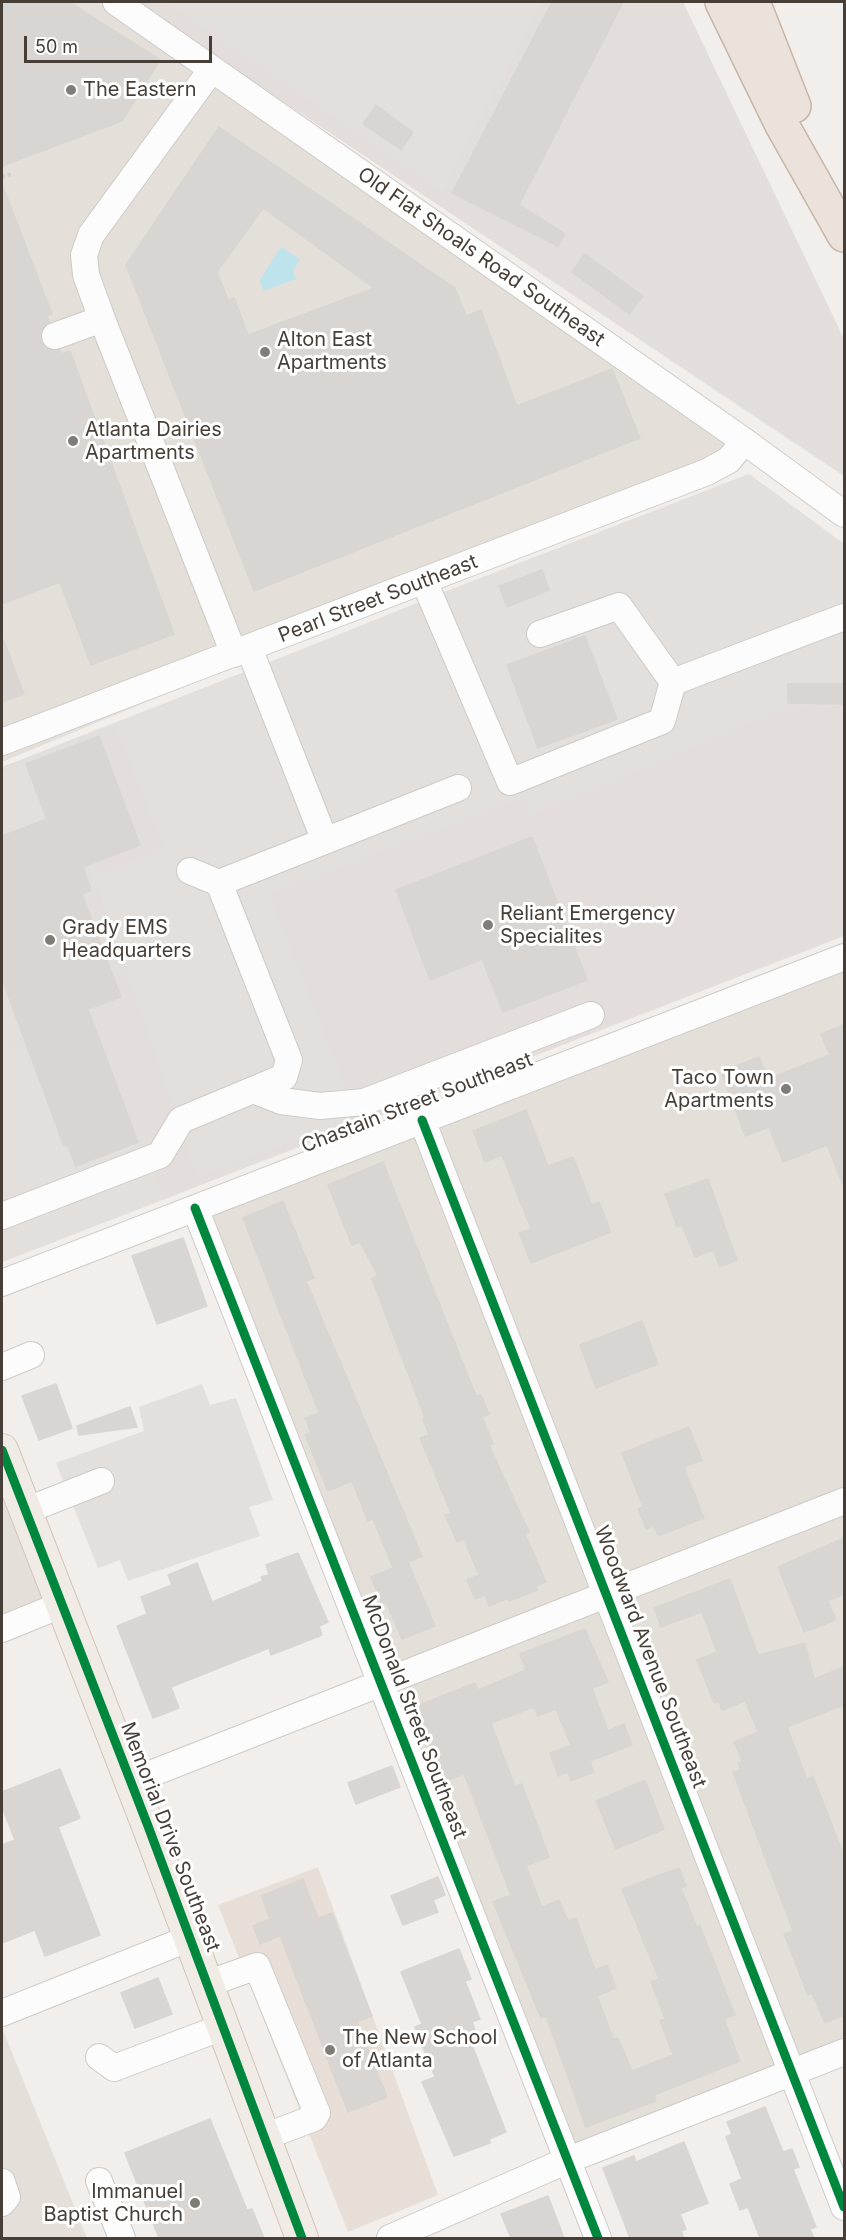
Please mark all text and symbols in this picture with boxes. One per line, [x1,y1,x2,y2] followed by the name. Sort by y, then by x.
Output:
[27,24,214,62] scale bar
[35,36,78,57] text: 50 m
[83,78,196,102] place label: The Eastern
[64,83,78,97] marker: The Eastern
[353,162,609,352] street label: Old Flat Shoals Road Southeast
[277,328,387,375] place label: Alton East Apartments
[258,345,272,359] marker: Alton East Apartments
[85,418,222,465] place label: Atlanta Dairies Apartments
[66,434,80,448] marker: Atlanta Dairies Apartments
[275,550,481,648] street label: Pearl Street Southeast
[500,902,676,949] place label: Reliant Emergency Specialites
[62,916,191,963] place label: Grady EMS Headquarters
[481,918,495,932] marker: Reliant Emergency Specialites
[43,933,57,947] marker: Grady EMS Headquarters
[298,1048,536,1158] street label: Chastain Street Southeast
[664,1066,774,1113] place label: Taco Town Apartments
[779,1082,793,1096] marker: Taco Town Apartments
[589,1523,711,1791] street label: Woodward Avenue Southeast
[356,1592,472,1842] street label: McDonald Street Southeast
[115,1719,225,1955] street label: Memorial Drive Southeast
[342,2026,497,2073] place label: The New School of Atlanta
[323,2043,337,2057] marker: The New School of Atlanta
[44,2180,183,2227] place label: Immanuel Baptist Church
[188,2196,202,2210] marker: Immanuel Baptist Church

